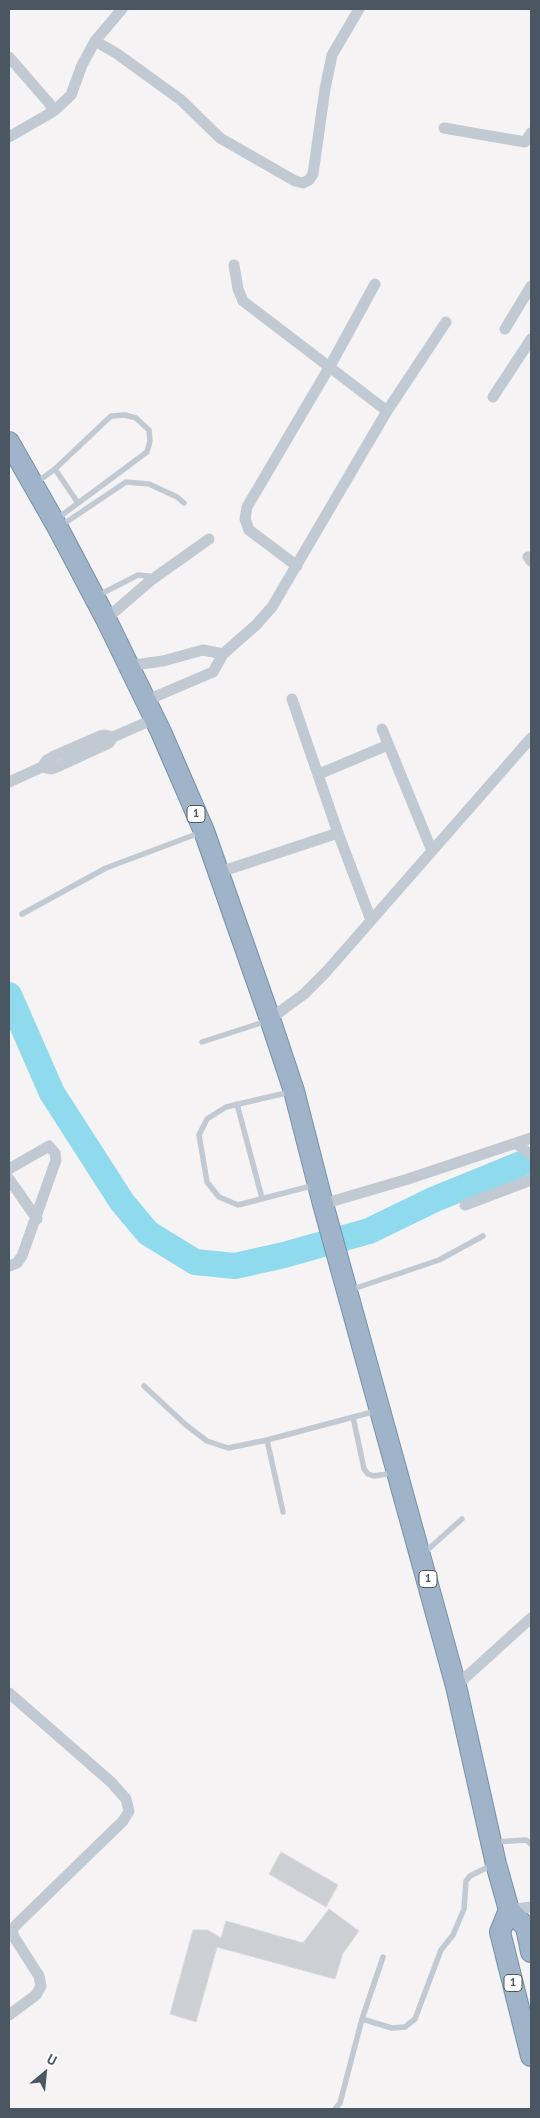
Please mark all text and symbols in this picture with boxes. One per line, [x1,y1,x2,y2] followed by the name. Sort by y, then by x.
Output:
[187,806,205,822] road number: 1
[419,1570,437,1588] road number: 1
[504,1975,522,1992] road number: 1
[20,2048,70,2098] north arrow
[44,2050,60,2070] text: U

